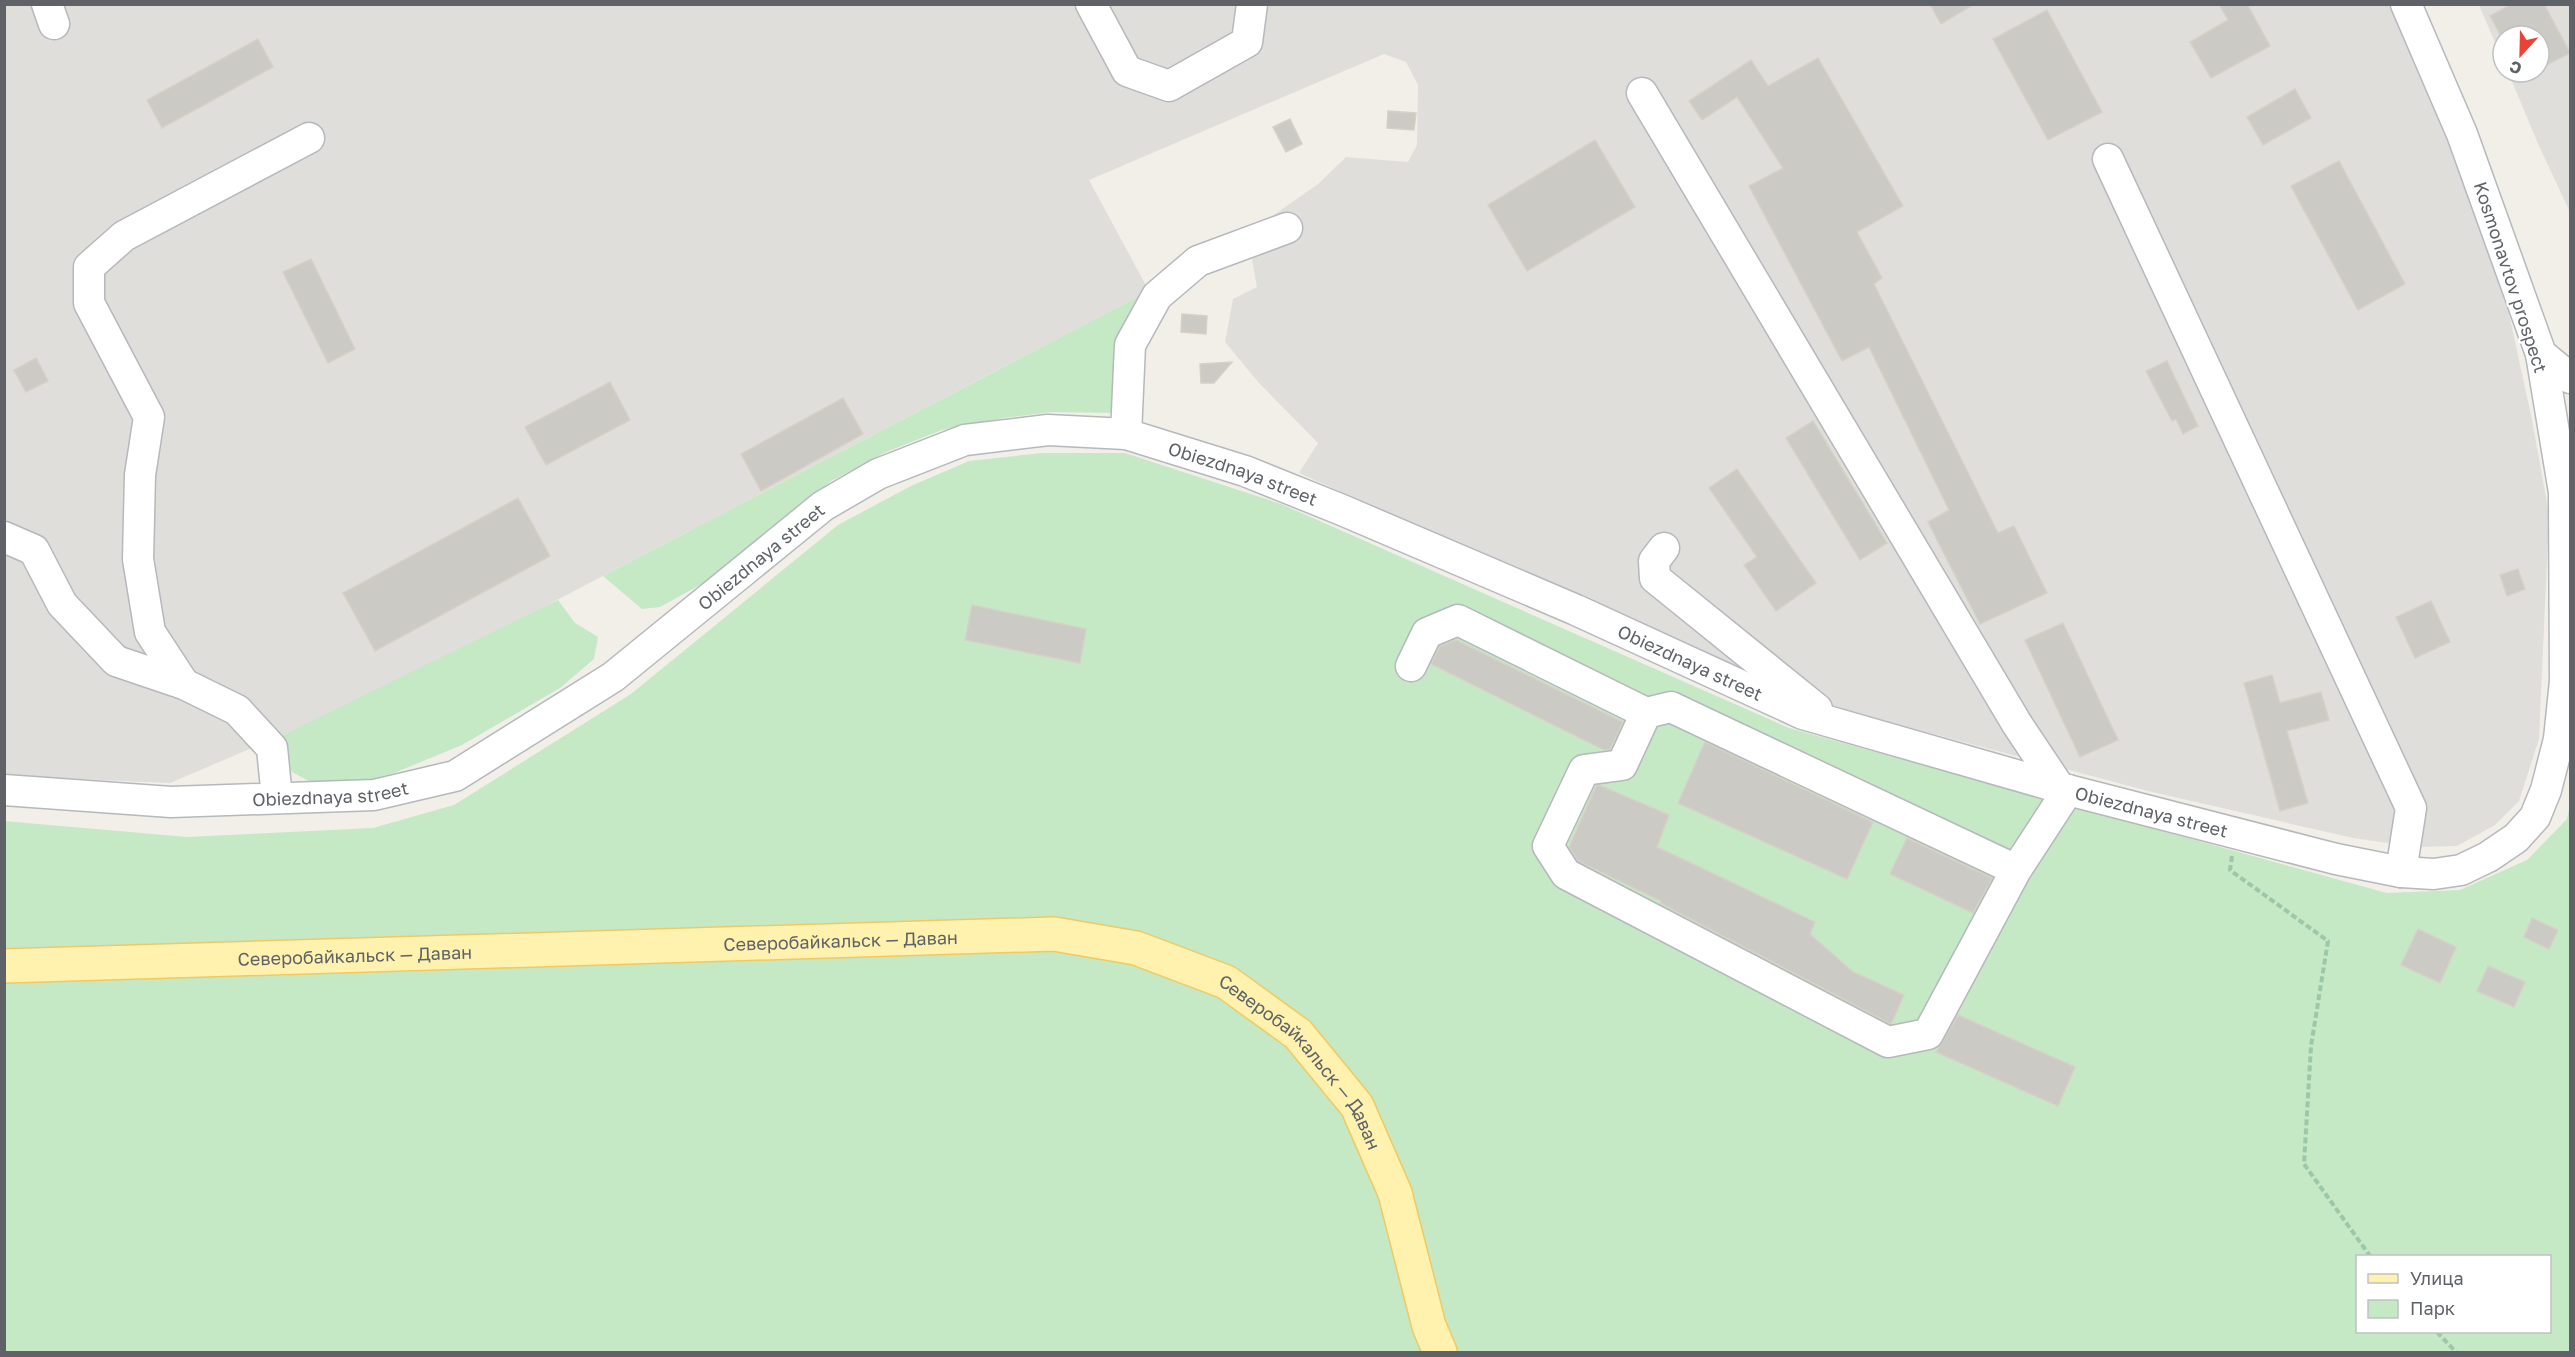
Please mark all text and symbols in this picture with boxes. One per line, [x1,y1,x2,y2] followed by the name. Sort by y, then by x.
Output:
[2491,24,2551,84] north arrow
[2506,57,2524,79] text: С
[2470,179,2552,375] street label: Kosmonavtov prospect
[1166,437,1321,510] street label: Obiezdnaya street
[693,499,829,615] street label: Obiezdnaya street
[1614,620,1766,705] street label: Obiezdnaya street
[252,776,410,810] street label: Obiezdnaya street
[2073,781,2230,842] street label: Obiezdnaya street
[723,926,958,955] street label: Северобайкальск — Даван
[237,941,472,970] street label: Северобайкальск — Даван
[1216,970,1386,1153] street label: Северобайкальск — Даван
[2356,1255,2551,1333] legend
[2410,1267,2464,1289] text: Улица
[2410,1297,2455,1319] text: Парк

